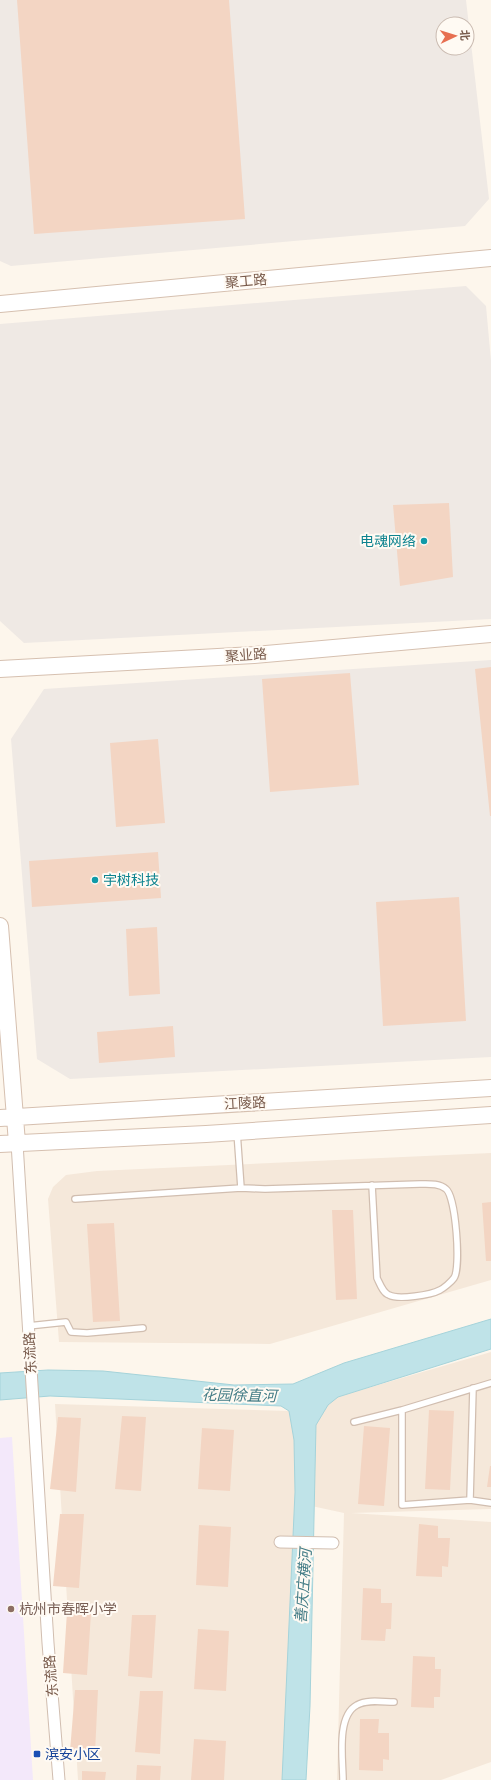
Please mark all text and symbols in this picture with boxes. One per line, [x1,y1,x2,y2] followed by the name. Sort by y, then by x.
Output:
[435,16,475,56] north arrow
[459,29,471,41] text: 北
[224,271,268,291] street label: 聚工路
[360,533,416,549] place label: 电魂网络
[419,536,429,546] marker: 电魂网络
[224,646,268,664] street label: 聚业路
[103,872,159,888] place label: 宇树科技
[90,875,100,885] marker: 宇树科技
[224,1094,266,1112] street label: 江陵路
[21,1332,39,1374] street label: 东流路
[201,1386,280,1404] water label: 花园徐直河
[292,1545,314,1624] water label: 善庆庄横河
[19,1601,117,1617] place label: 杭州市春晖小学
[6,1604,16,1614] marker: 杭州市春晖小学
[41,1654,61,1698] street label: 东流路
[45,1746,101,1762] place label: 滨安小区
[32,1749,42,1759] marker: 滨安小区

